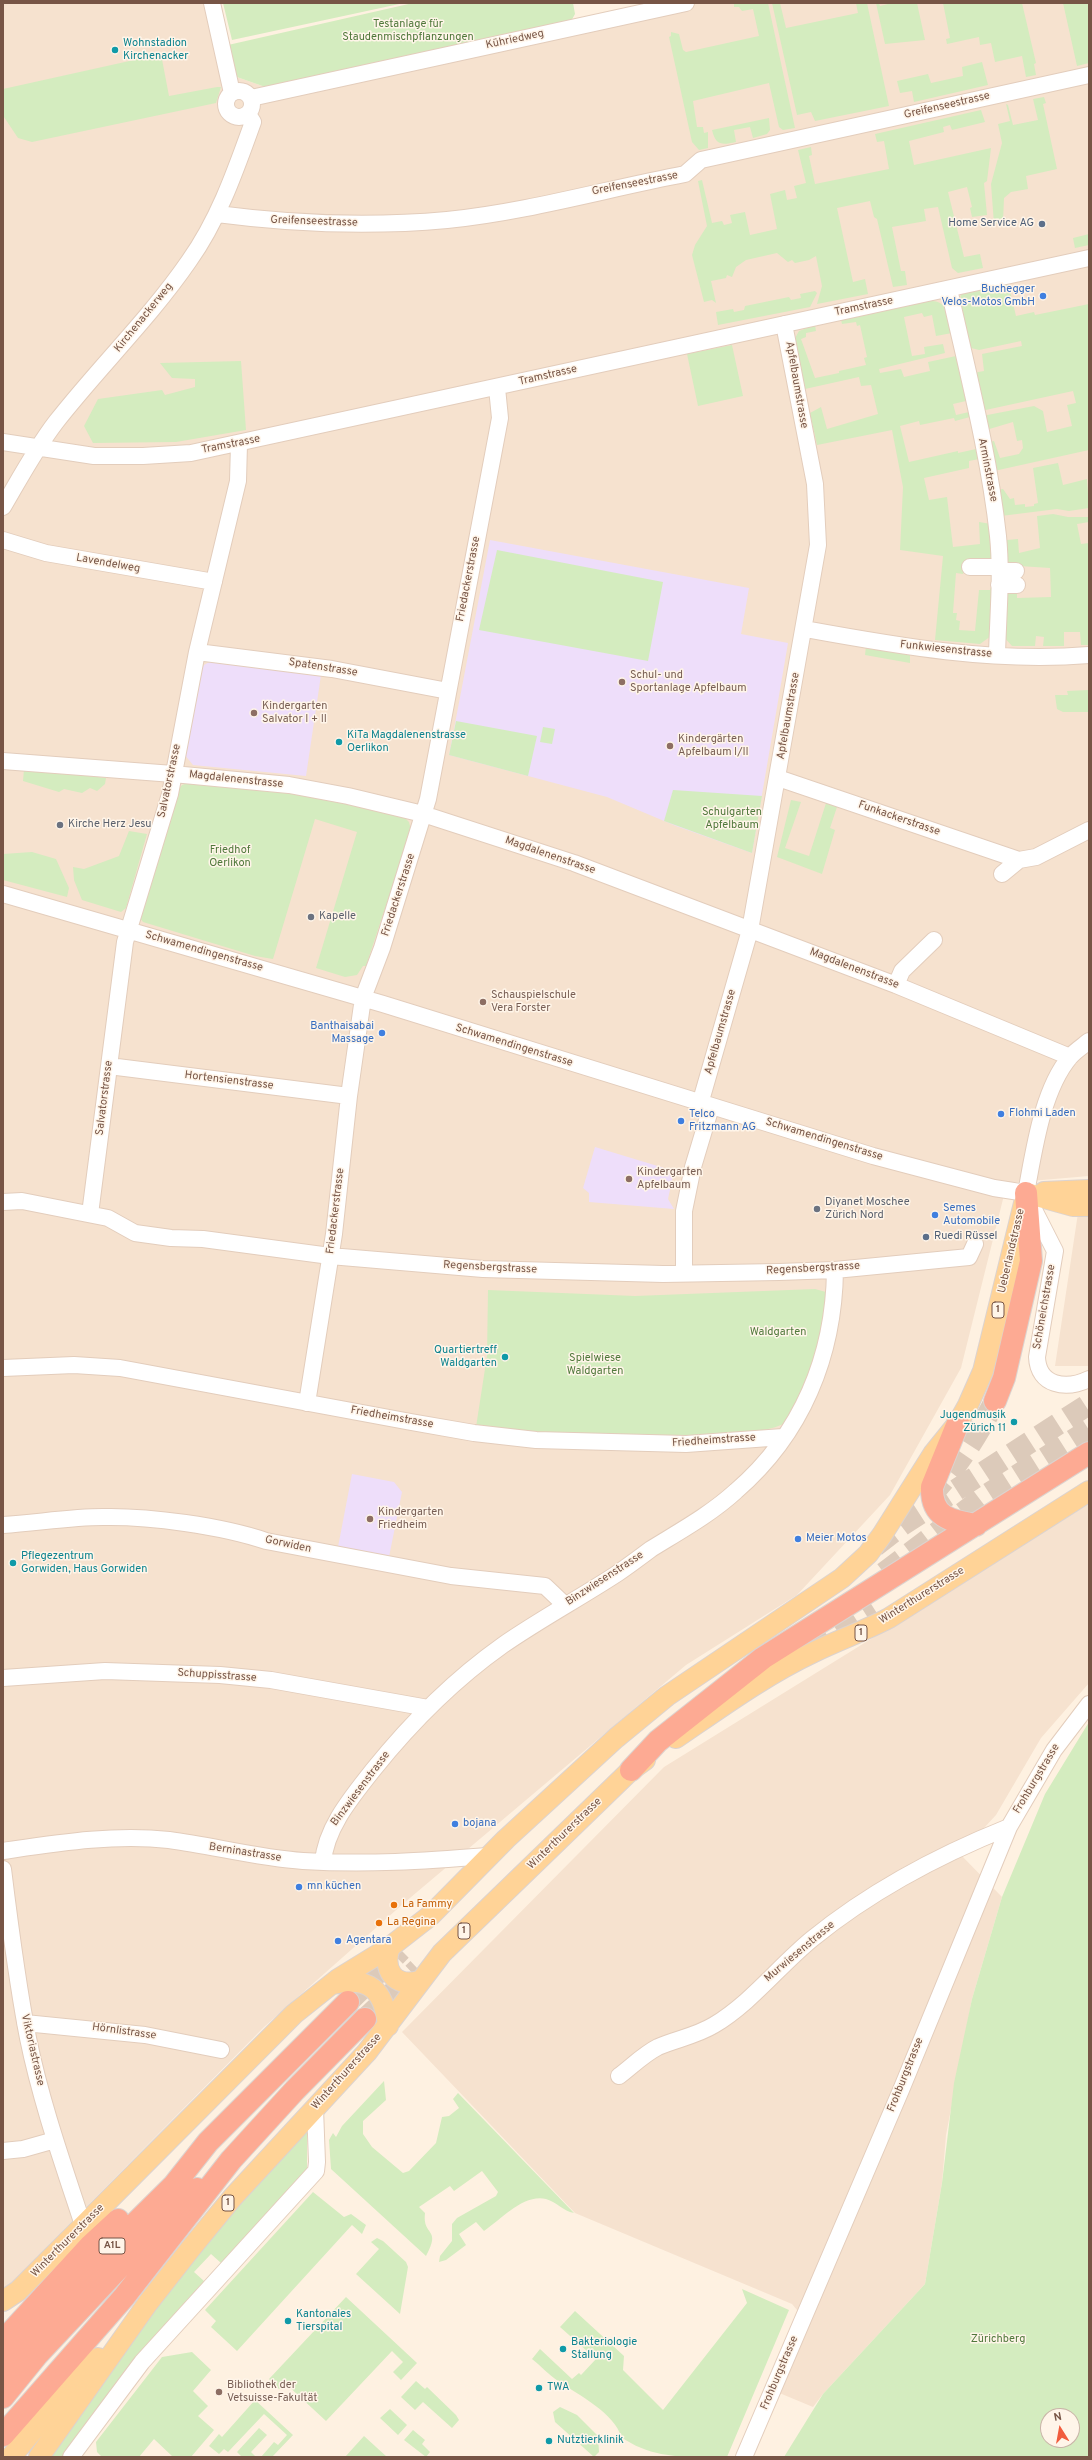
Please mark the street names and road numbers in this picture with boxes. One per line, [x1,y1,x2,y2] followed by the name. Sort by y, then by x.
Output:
[485,27,545,53] street label: Kühriedweg
[903,90,991,122] street label: Greifenseestrasse
[591,169,679,199] street label: Greifenseestrasse
[270,214,358,230] street label: Greifenseestrasse
[112,281,176,355] street label: Kirchenackerweg
[834,294,894,320] street label: Tramstrasse
[782,340,810,430] street label: Apfelbaumstrasse
[518,363,578,389] street label: Tramstrasse
[201,433,261,457] street label: Tramstrasse
[974,437,1000,503] street label: Arminstrasse
[454,535,484,623] street label: Friedackerstrasse
[75,552,141,576] street label: Lavendelweg
[899,639,993,661] street label: Funkwiesenstrasse
[288,656,358,680] street label: Spatenstrasse
[775,671,803,761] street label: Apfelbaumstrasse
[156,743,184,819] street label: Salvatorstrasse
[188,768,284,792] street label: Magdalenenstrasse
[856,799,942,839] street label: Funkackerstrasse
[503,834,597,878] street label: Magdalenenstrasse
[379,852,419,938] street label: Friedackerstrasse
[144,929,264,975] street label: Schwamendingenstrasse
[807,946,901,992] street label: Magdalenenstrasse
[702,988,740,1076] street label: Apfelbaumstrasse
[454,1022,574,1070] street label: Schwamendingenstrasse
[94,1060,116,1136] street label: Salvatorstrasse
[184,1069,274,1093] street label: Hortensienstrasse
[764,1116,884,1164] street label: Schwamendingenstrasse
[324,1167,348,1255] street label: Friedackerstrasse
[996,1208,1028,1294] street label: Ueberlandstrasse
[443,1259,537,1277] street label: Regensbergstrasse
[766,1260,860,1278] street label: Regensbergstrasse
[1031,1263,1059,1351] street label: Schöneichstrasse
[992,1302,1004,1318] road number: 1
[350,1404,434,1432] street label: Friedheimstrasse
[672,1431,756,1451] street label: Friedheimstrasse
[264,1534,312,1556] street label: Gorwiden
[564,1549,646,1609] street label: Binzwiesenstrasse
[877,1564,967,1628] street label: Winterthurerstrasse
[855,1625,867,1641] road number: 1
[177,1667,257,1685] street label: Schuppisstrasse
[1011,1742,1063,1816] street label: Frohburgstrasse
[329,1749,393,1829] street label: Binzwiesenstrasse
[525,1795,605,1873] street label: Winterthurerstrasse
[208,1841,282,1865] street label: Berninastrasse
[762,1919,838,1985] street label: Murwiesenstrasse
[458,1923,470,1939] road number: 1
[17,2013,47,2087] street label: Viktoriastrasse
[91,2021,157,2043] street label: Hörnlistrasse
[309,2031,385,2113] street label: Winterthurerstrasse
[885,2036,927,2114] street label: Frohburgstrasse
[222,2195,234,2211] road number: 1
[29,2202,107,2280] street label: Winterthurerstrasse
[99,2238,125,2254] road number: A1L
[758,2334,802,2412] street label: Frohburgstrasse

